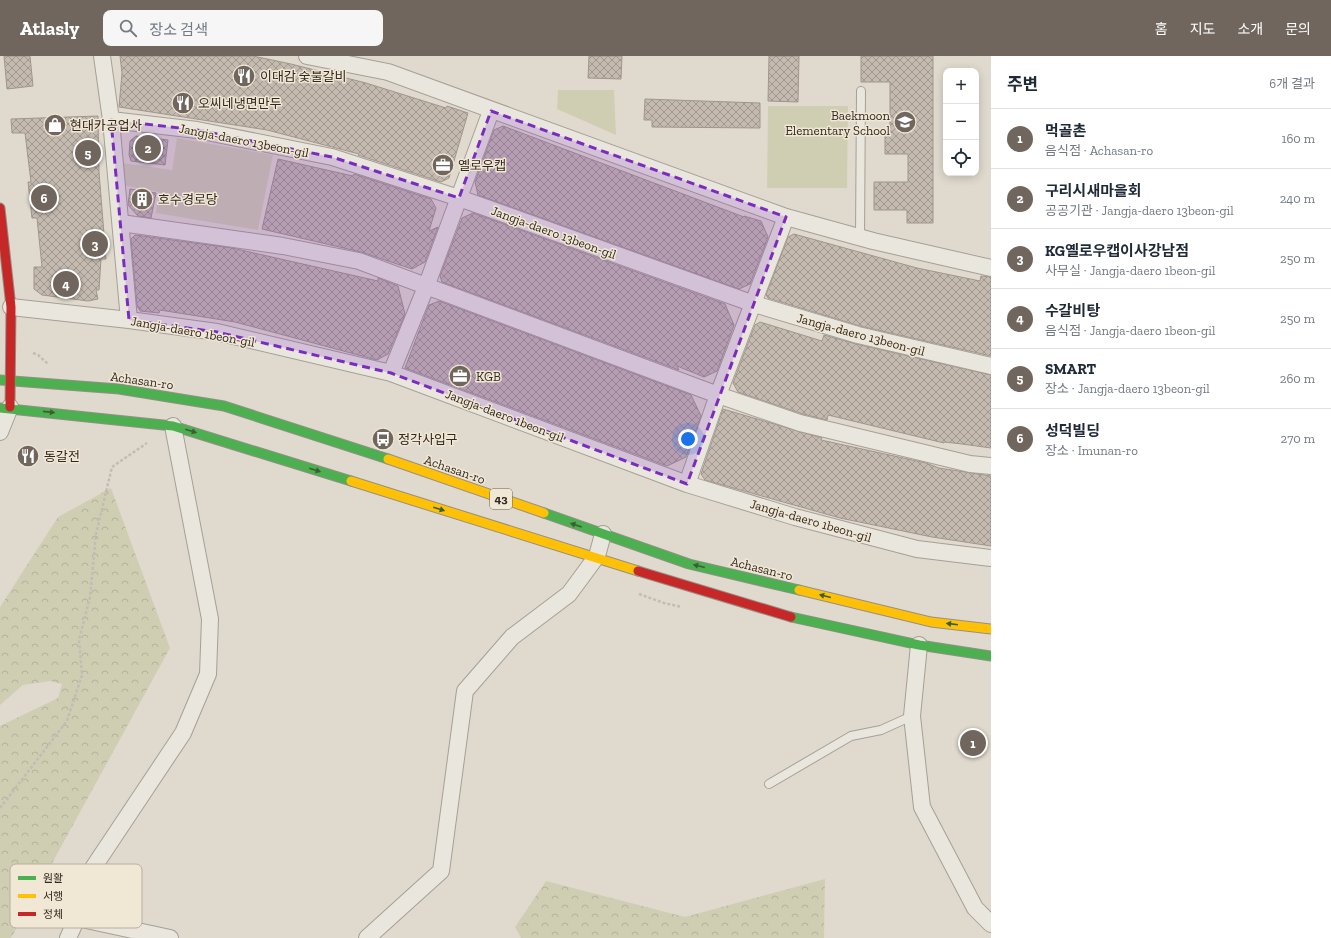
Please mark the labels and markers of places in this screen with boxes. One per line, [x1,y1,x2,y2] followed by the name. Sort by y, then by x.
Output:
[231,63,257,89] restaurant icon: 이대감 숯불갈비
[260,69,347,84] place label: 이대감 숯불갈비
[170,90,196,116] restaurant icon: 오씨네냉면만두
[198,96,282,111] place label: 오씨네냉면만두
[785,108,891,138] place label: Baekmoon Elementary School
[892,109,918,135] school or university icon: Baekmoon Elementary School
[42,112,68,138] shop icon: 현대카공업사
[70,118,142,133] place label: 현대카공업사
[135,133,161,163] pin: 2
[75,138,101,168] pin: 5
[430,152,456,178] office icon: 옐로우캡
[458,158,506,173] place label: 옐로우캡
[31,183,57,213] pin: 6
[129,186,155,212] building icon: 호수경로당
[158,192,218,207] place label: 호수경로당
[82,229,108,259] pin: 3
[53,269,79,299] pin: 4
[447,363,473,389] office icon: KGB
[476,369,501,384] place label: KGB
[370,426,396,452] bus stop icon: 정각사입구
[398,432,458,447] place label: 정각사입구
[15,443,41,469] restaurant icon: 동갈전
[44,449,80,464] place label: 동갈전
[960,728,986,758] pin: 1

